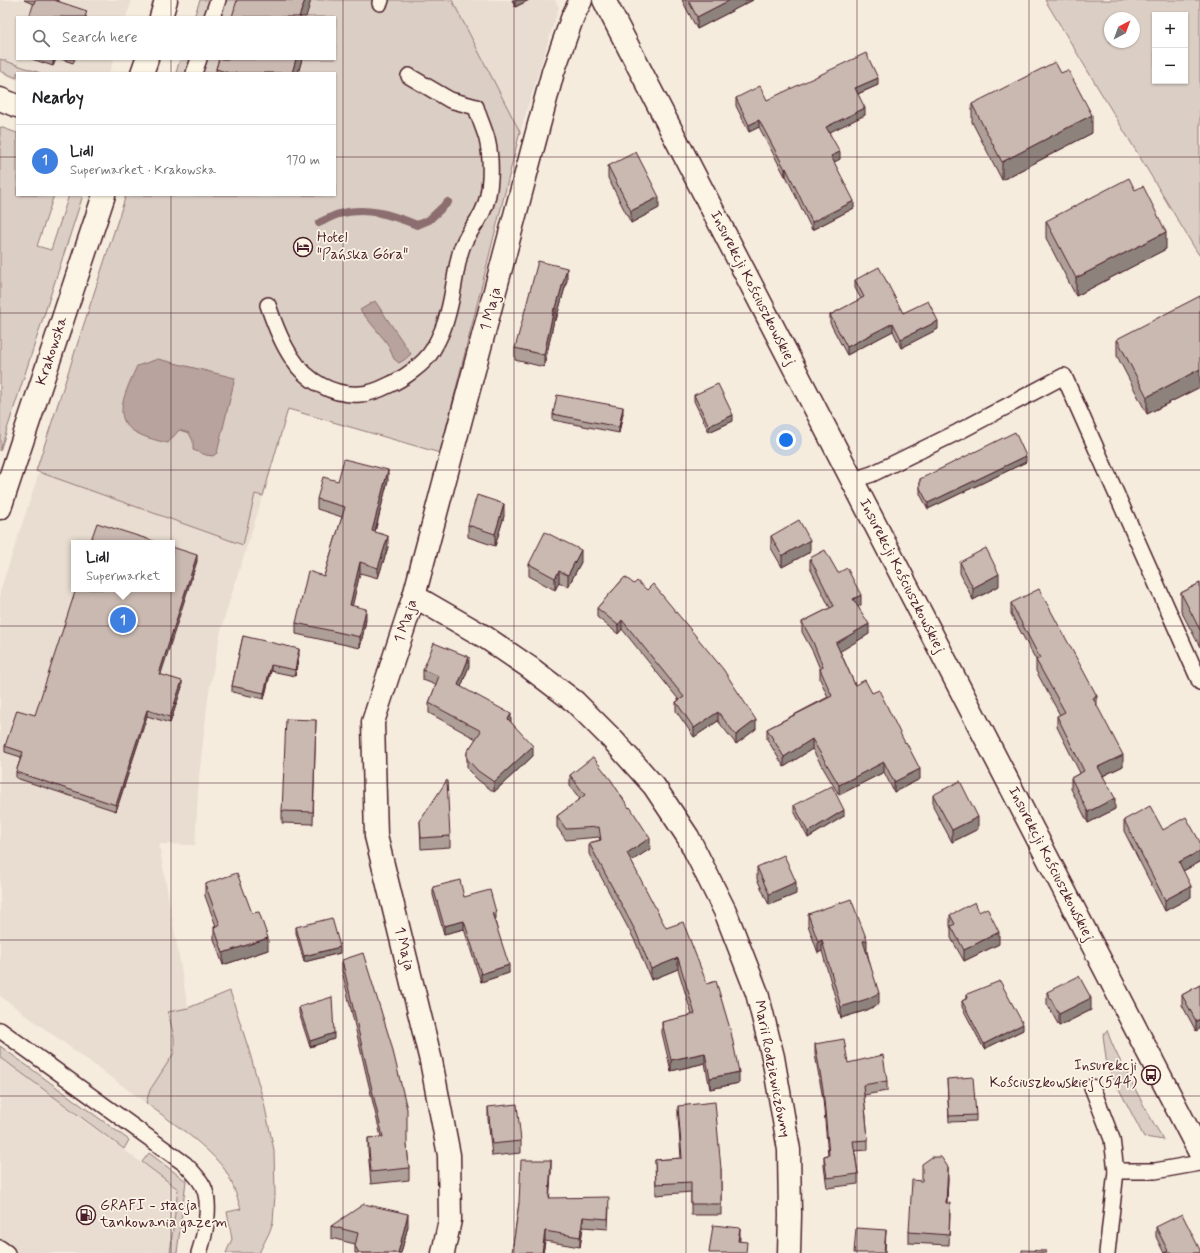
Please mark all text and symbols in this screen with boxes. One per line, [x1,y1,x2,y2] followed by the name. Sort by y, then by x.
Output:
[1104,12,1140,48] north arrow
[1152,12,1188,84] map controls
[1152,12,1188,48] button: +
[16,16,336,60] search box
[30,27,52,49] icon: search
[62,28,138,48] text: Search here
[1152,48,1188,84] button: −
[32,87,84,109] text: Nearby
[70,142,93,162] text: Lidl
[42,152,48,169] text: 1
[286,152,320,169] text: 170 m
[70,162,216,179] text: Supermarket · Krakowska
[705,207,801,369] street label: Insurekcji Kościuszkowskiej
[317,228,408,265] place label: Hotel "Pańska Góra"
[292,236,314,258] hotel icon: Hotel "Pańska Góra"
[476,285,506,333] street label: 1 Maja
[31,313,73,388] street label: Krakowska
[776,430,796,450] your location
[854,495,950,657] street label: Insurekcji Kościuszkowskiej
[71,540,175,592] popup
[86,548,109,568] text: Lidl
[86,568,160,585] text: Supermarket
[390,597,422,645] street label: 1 Maja
[110,605,136,635] pin: 1
[1003,783,1099,945] street label: Insurekcji Kościuszkowskiej
[389,925,419,973] street label: 1 Maja
[749,999,795,1139] street label: Marii Rodziewiczówny
[990,1056,1138,1093] place label: Insurekcji Kościuszkowskiej (544)
[1140,1064,1162,1086] bus stop icon: Insurekcji Kościuszkowskiej (544)
[99,1196,228,1233] place label: GRAFI - stacja tankowania gazem
[75,1204,97,1226] fuel station icon: GRAFI - stacja tankowania gazem

